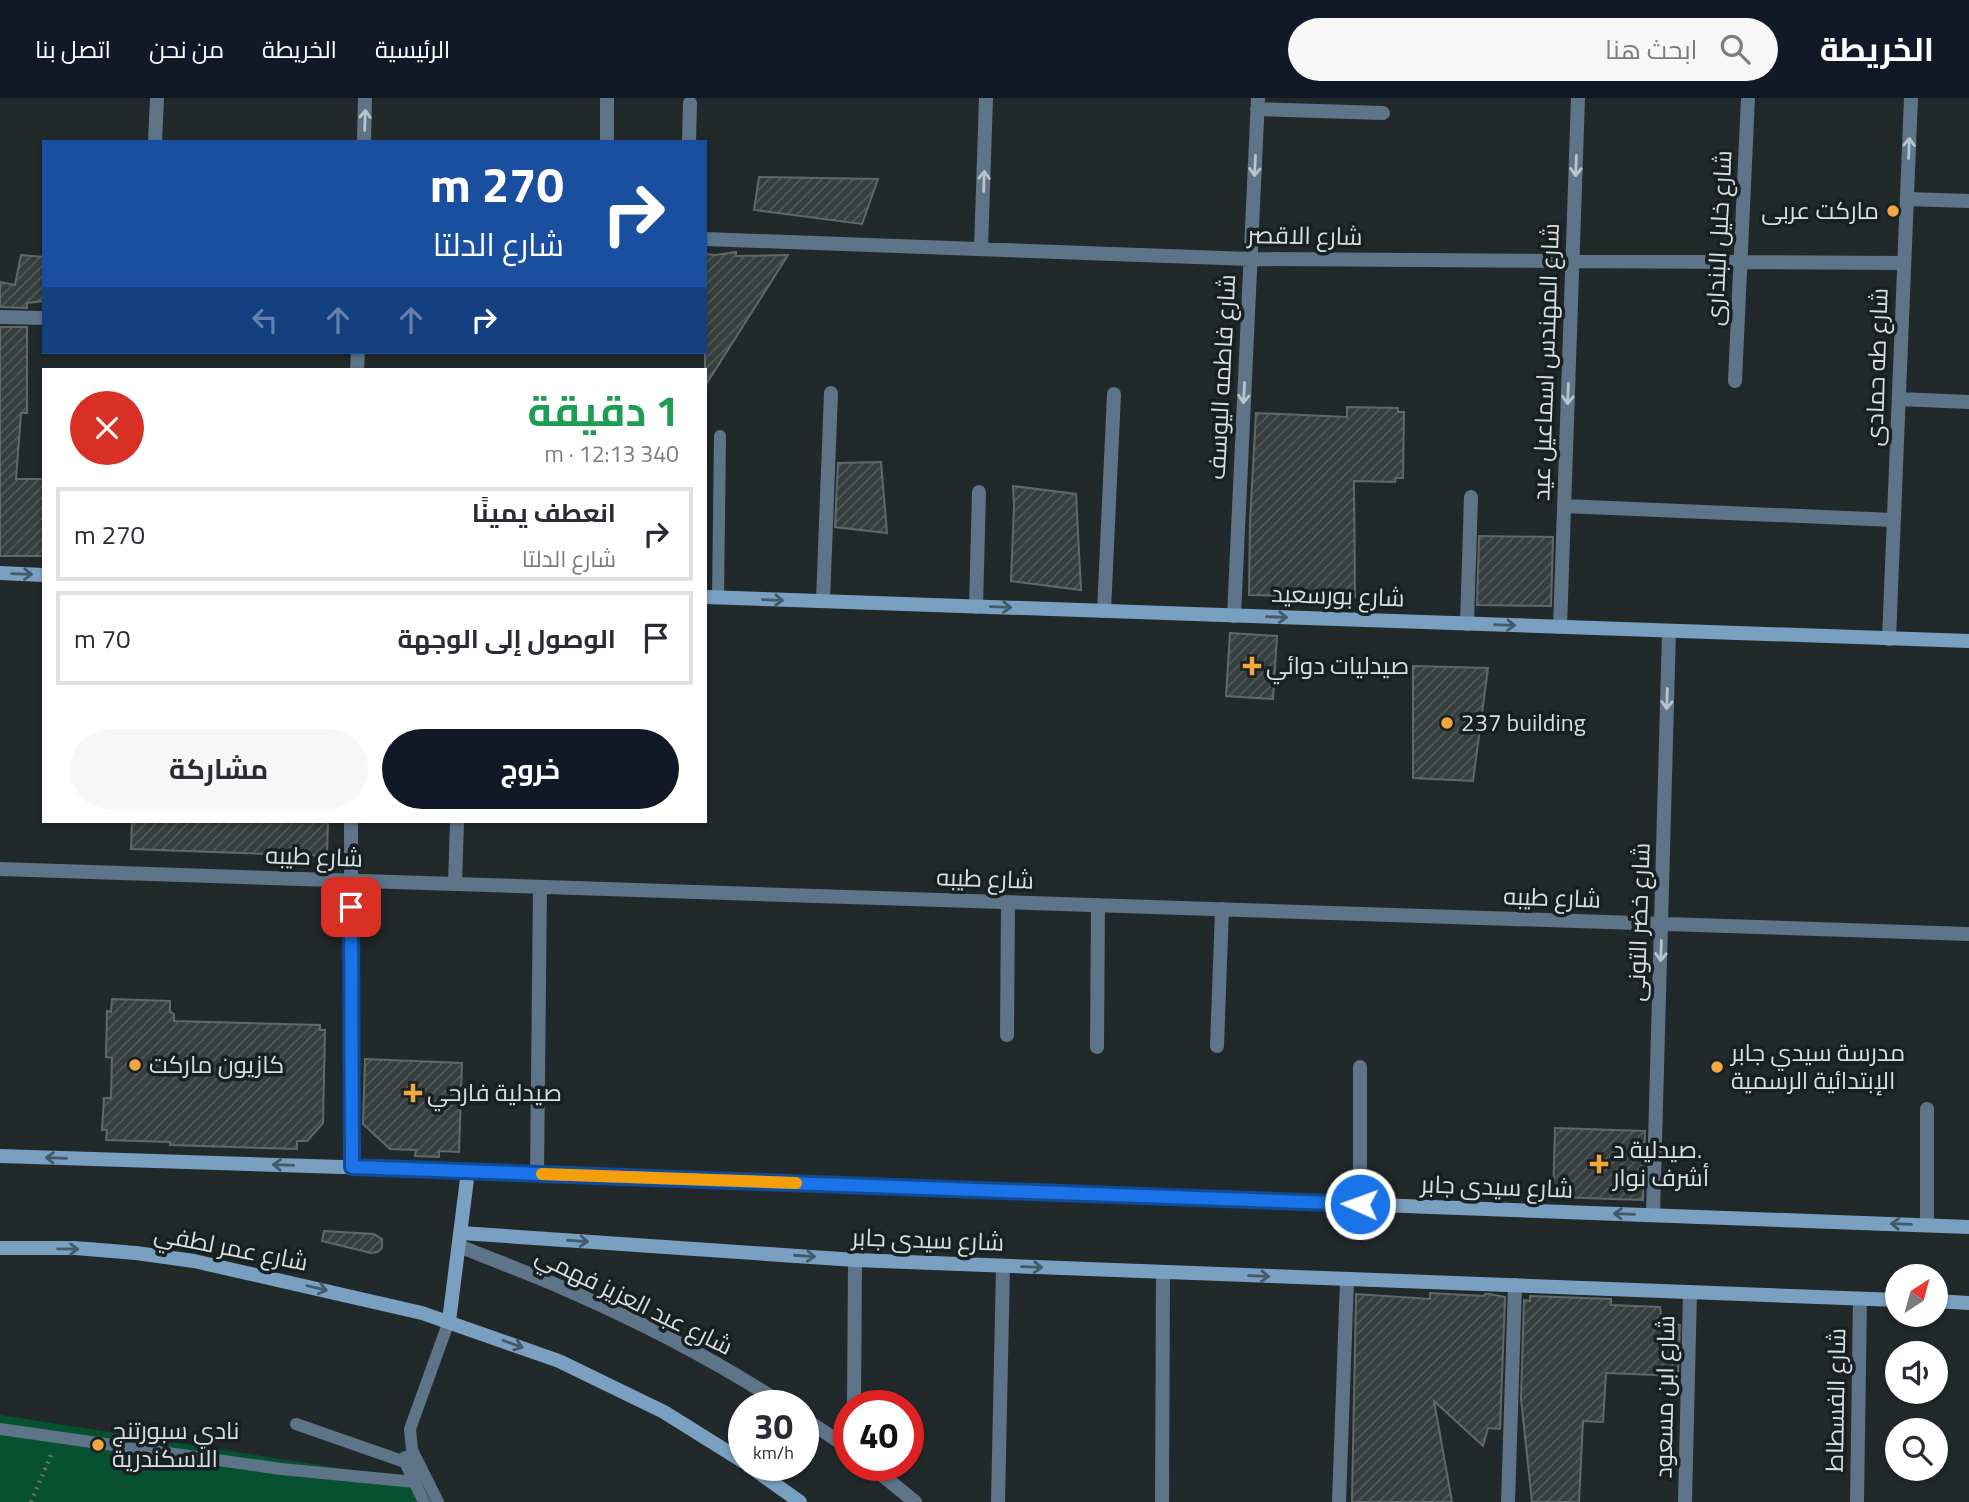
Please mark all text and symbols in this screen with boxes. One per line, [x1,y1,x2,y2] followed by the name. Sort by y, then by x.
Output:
[1288,18,1778,81] search box
[1820,24,1934,74] text: الخريطة
[1605,30,1698,69] text: ابحث هنا
[1716,30,1754,68] icon: search
[35,31,111,67] text: اتصل بنا
[149,31,224,67] text: من نحن
[262,31,337,67] text: الخريطة
[375,31,450,67] text: الرئيسية
[358,109,371,132] one-way arrow
[1903,137,1916,160] one-way arrow
[430,146,564,221] text: 270 m
[1695,149,1741,327] street label: شارع خليل البندارى
[1248,154,1261,177] one-way arrow
[1569,154,1582,177] one-way arrow
[588,168,679,259] icon: right
[977,170,990,193] one-way arrow
[1761,192,1879,228] place label: ماركت عربى
[1885,203,1901,219] marker: ماركت عربى
[1245,216,1363,254] street label: شارع الاقصر
[433,220,564,268] text: شارع الدلتا
[1522,222,1568,502] street label: شارع المهندس اسماعيل عيد
[1198,273,1244,481] street label: شارع فاطمه اليوسف
[1855,287,1897,447] street label: شارع طه حمادى
[246,301,284,339] icon: left
[319,301,357,339] icon: ahead
[392,301,430,339] icon: ahead
[465,301,503,339] icon: right
[527,378,679,442] text: 1 دقيقة
[1237,382,1250,404] one-way arrow
[1561,382,1575,405] one-way arrow
[70,391,144,465] button: close
[544,436,679,471] text: 340 m · 12:13
[472,493,616,532] text: انعطف يمينًا
[74,515,145,554] text: 270 m
[637,515,675,553] icon: right
[522,541,616,576] text: شارع الدلتا
[10,567,33,581] one-way arrow
[1271,575,1405,615] street label: شارع بورسعيد
[762,593,785,606] one-way arrow
[989,601,1012,614] one-way arrow
[1265,610,1288,624] one-way arrow
[1493,618,1516,632] one-way arrow
[74,619,131,658] text: 70 m
[397,619,616,658] text: الوصول إلى الوجهة
[637,619,675,657] icon: arrive
[1266,647,1409,685] place label: صيدليات دوائي
[1244,658,1260,674] marker: صيدليات دوائي
[1660,687,1674,710] one-way arrow
[1461,704,1586,740] place label: 237 building
[1439,715,1455,731] marker: 237 building
[70,729,368,809] button: مشاركة
[382,729,679,809] button: خروج
[265,836,363,876] street label: شارع طيبه
[1617,842,1659,1002] street label: شارع خضر التونى
[936,858,1034,898] street label: شارع طيبه
[321,877,381,937] pin
[1503,877,1601,917] street label: شارع طيبه
[332,888,370,926] icon: arrive
[1654,939,1667,962] one-way arrow
[1729,1034,1905,1098] place label: مدرسة سيدي جابر الإبتدائية الرسمية
[149,1046,284,1082] place label: كازيون ماركت
[127,1057,143,1073] marker: كازيون ماركت
[1709,1059,1725,1075] marker: مدرسة سيدي جابر الإبتدائية الرسمية
[427,1074,562,1112] place label: صيدلية فارحي
[405,1085,421,1101] marker: صيدلية فارحي
[1611,1131,1709,1195] place label: صيدلية د. أشرف نوار
[45,1151,68,1164] one-way arrow
[1591,1156,1607,1172] marker: صيدلية د. أشرف نوار
[272,1158,295,1172] one-way arrow
[1418,1165,1574,1207] street label: شارع سيدى جابر
[1323,1167,1397,1241] position arrow
[1613,1207,1636,1220] one-way arrow
[151,1214,311,1282] street label: شارع عمر لطفي
[1890,1217,1913,1230] one-way arrow
[849,1218,1005,1260] street label: شارع سيدى جابر
[566,1235,588,1248] one-way arrow
[529,1237,739,1365] street label: شارع عبد العزيز فهمي
[56,1242,79,1255] one-way arrow
[793,1250,816,1263] one-way arrow
[1020,1260,1043,1273] one-way arrow
[1885,1264,1948,1326] north arrow
[1885,1264,1948,1481] map controls
[1247,1269,1270,1282] one-way arrow
[305,1282,328,1296] one-way arrow
[1645,1315,1683,1479] street label: شارع ابن مسعود
[1816,1328,1854,1472] street label: شارع الفسطاط
[502,1339,524,1352] one-way arrow
[1885,1341,1948,1404] button: sound
[833,1390,924,1481] speed limit sign: 40
[754,1399,793,1453] text: 30
[112,1412,240,1476] place label: نادي سبورتنج الاسكندرية
[1885,1418,1948,1481] button: search
[90,1437,106,1453] marker: نادي سبورتنج الاسكندرية
[753,1439,794,1466] text: km/h

